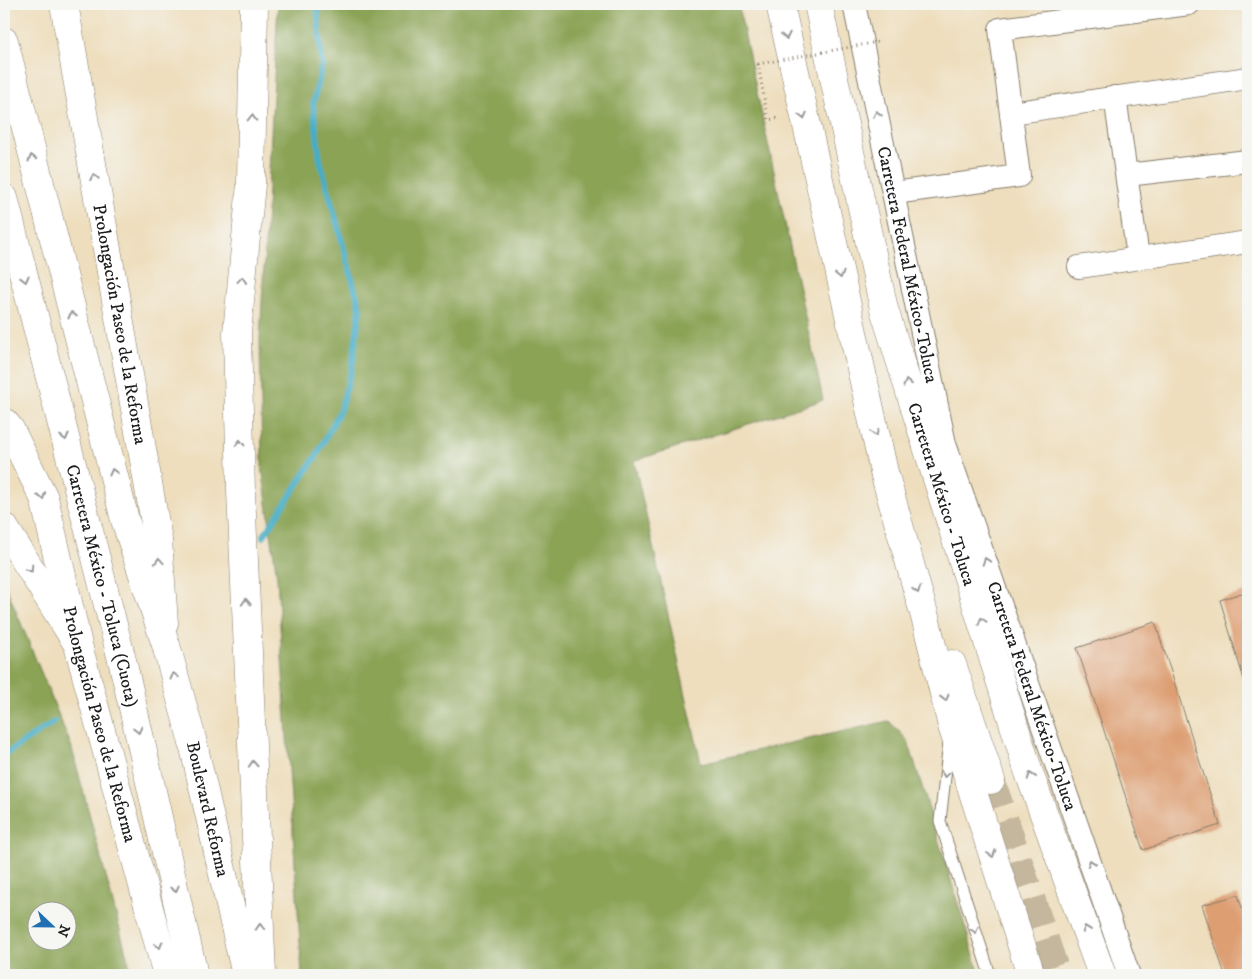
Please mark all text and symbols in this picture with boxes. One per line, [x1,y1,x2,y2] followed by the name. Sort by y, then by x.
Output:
[781,32,791,41] one-way arrow
[873,110,883,119] one-way arrow
[798,112,808,121] one-way arrow
[247,114,257,122] one-way arrow
[872,144,942,385] street label: Carretera Federal México-Toluca
[27,153,38,162] one-way arrow
[90,172,100,181] one-way arrow
[87,203,151,446] street label: Prolongación Paseo de la Reforma
[834,270,844,279] one-way arrow
[19,275,29,283] one-way arrow
[236,276,247,284] one-way arrow
[67,310,78,319] one-way arrow
[903,379,913,388] one-way arrow
[902,400,980,589] street label: Carretera México - Toluca
[869,429,880,438] one-way arrow
[59,432,70,441] one-way arrow
[235,438,245,446] one-way arrow
[61,462,142,709] street label: Carretera México - Toluca (Cuota)
[108,469,118,477] one-way arrow
[36,491,46,500] one-way arrow
[154,557,165,565] one-way arrow
[981,557,991,565] one-way arrow
[24,563,33,572] one-way arrow
[982,579,1081,814] street label: Carretera Federal México-Toluca
[911,586,922,595] one-way arrow
[240,598,251,606] one-way arrow
[57,604,141,845] street label: Prolongación Paseo de la Reforma
[977,618,987,626] one-way arrow
[170,672,180,680] one-way arrow
[939,694,950,703] one-way arrow
[132,726,143,735] one-way arrow
[181,739,233,880] street label: Boulevard Reforma
[248,760,258,768] one-way arrow
[940,770,951,778] one-way arrow
[1027,773,1037,781] one-way arrow
[987,849,997,858] one-way arrow
[1086,859,1096,868] one-way arrow
[169,884,180,893] one-way arrow
[28,902,78,952] north arrow
[52,922,74,940] text: N
[255,922,265,930] one-way arrow
[970,926,980,934] one-way arrow
[1081,926,1091,934] one-way arrow
[153,941,163,949] one-way arrow

